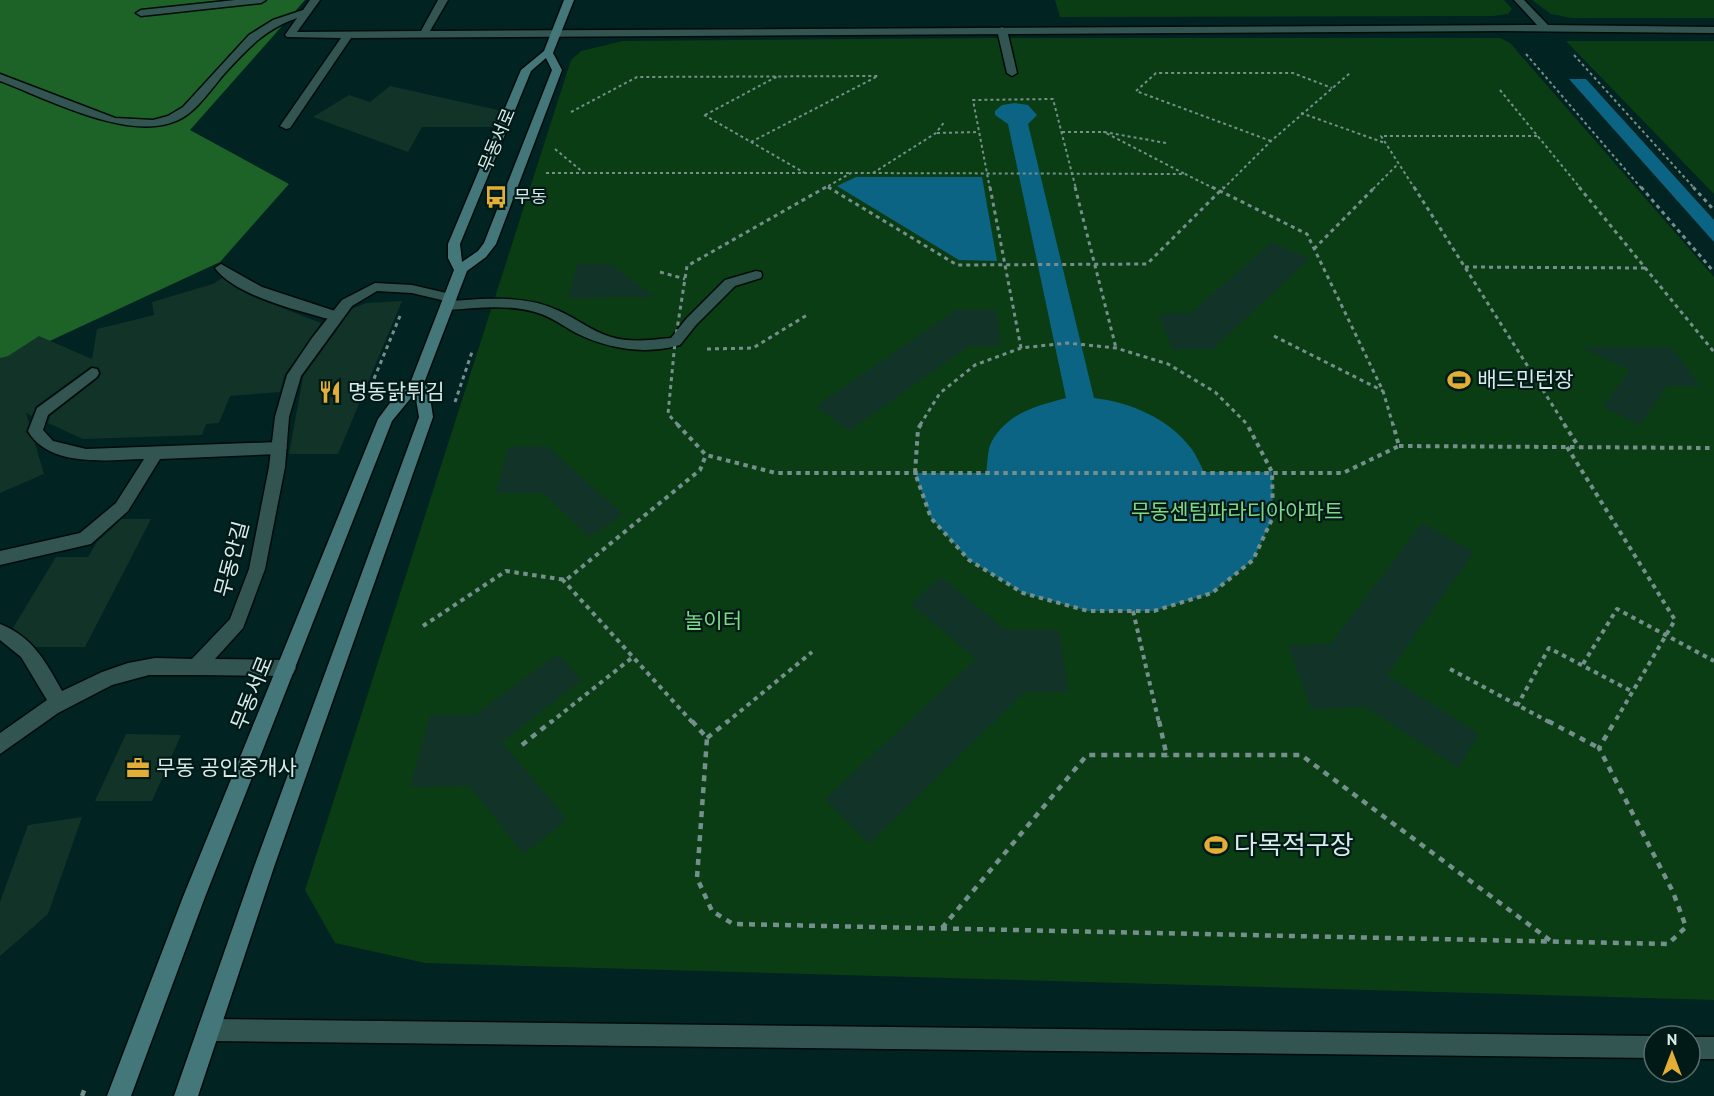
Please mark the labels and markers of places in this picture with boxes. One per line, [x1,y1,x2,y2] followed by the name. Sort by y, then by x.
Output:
[483,184,509,210] bus stop icon: 무동
[514,185,547,208] place label: 무동
[1477,366,1574,393] place label: 배드민턴장
[1446,367,1472,393] sports icon: 배드민턴장
[348,378,445,405] place label: 명동닭튀김
[317,379,343,405] restaurant icon: 명동닭튀김
[156,754,297,781] place label: 무동 공인중개사
[125,755,151,781] office icon: 무동 공인중개사
[1234,828,1354,861] place label: 다목적구장
[1203,832,1229,858] sports icon: 다목적구장

